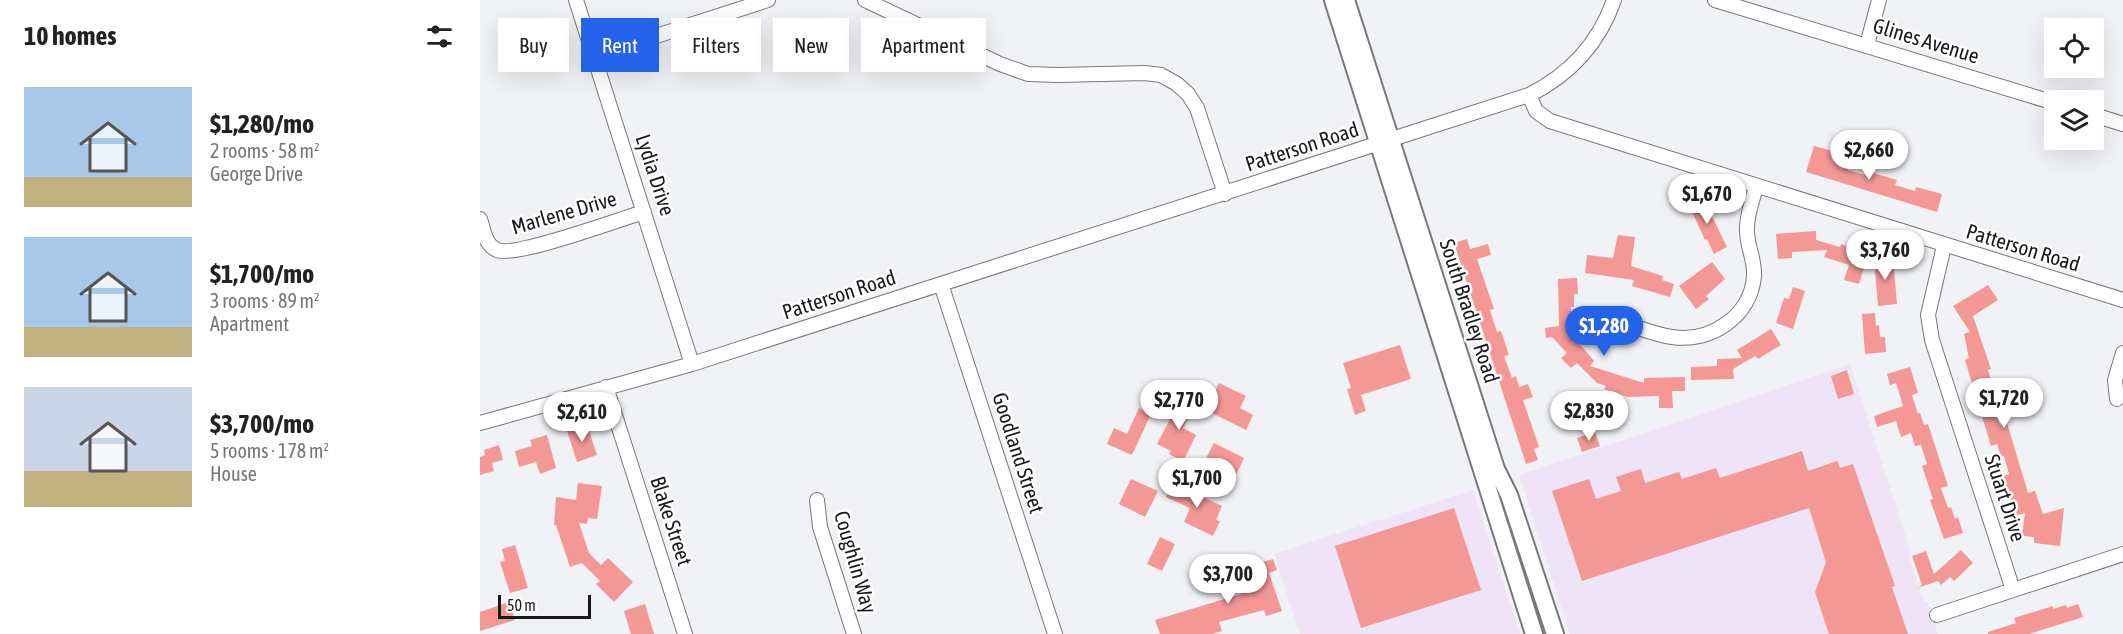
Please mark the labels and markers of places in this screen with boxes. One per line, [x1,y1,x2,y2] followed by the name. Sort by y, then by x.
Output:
[1820,130,1918,181] pin: $2,660
[1658,174,1756,225] pin: $1,670
[1836,230,1934,281] pin: $3,760
[1555,306,1653,357] pin: $1,280
[1955,378,2053,429] pin: $1,720
[1130,380,1228,431] pin: $2,770
[1540,391,1638,442] pin: $2,830
[533,392,631,443] pin: $2,610
[1148,458,1246,509] pin: $1,700
[1179,554,1277,605] pin: $3,700

